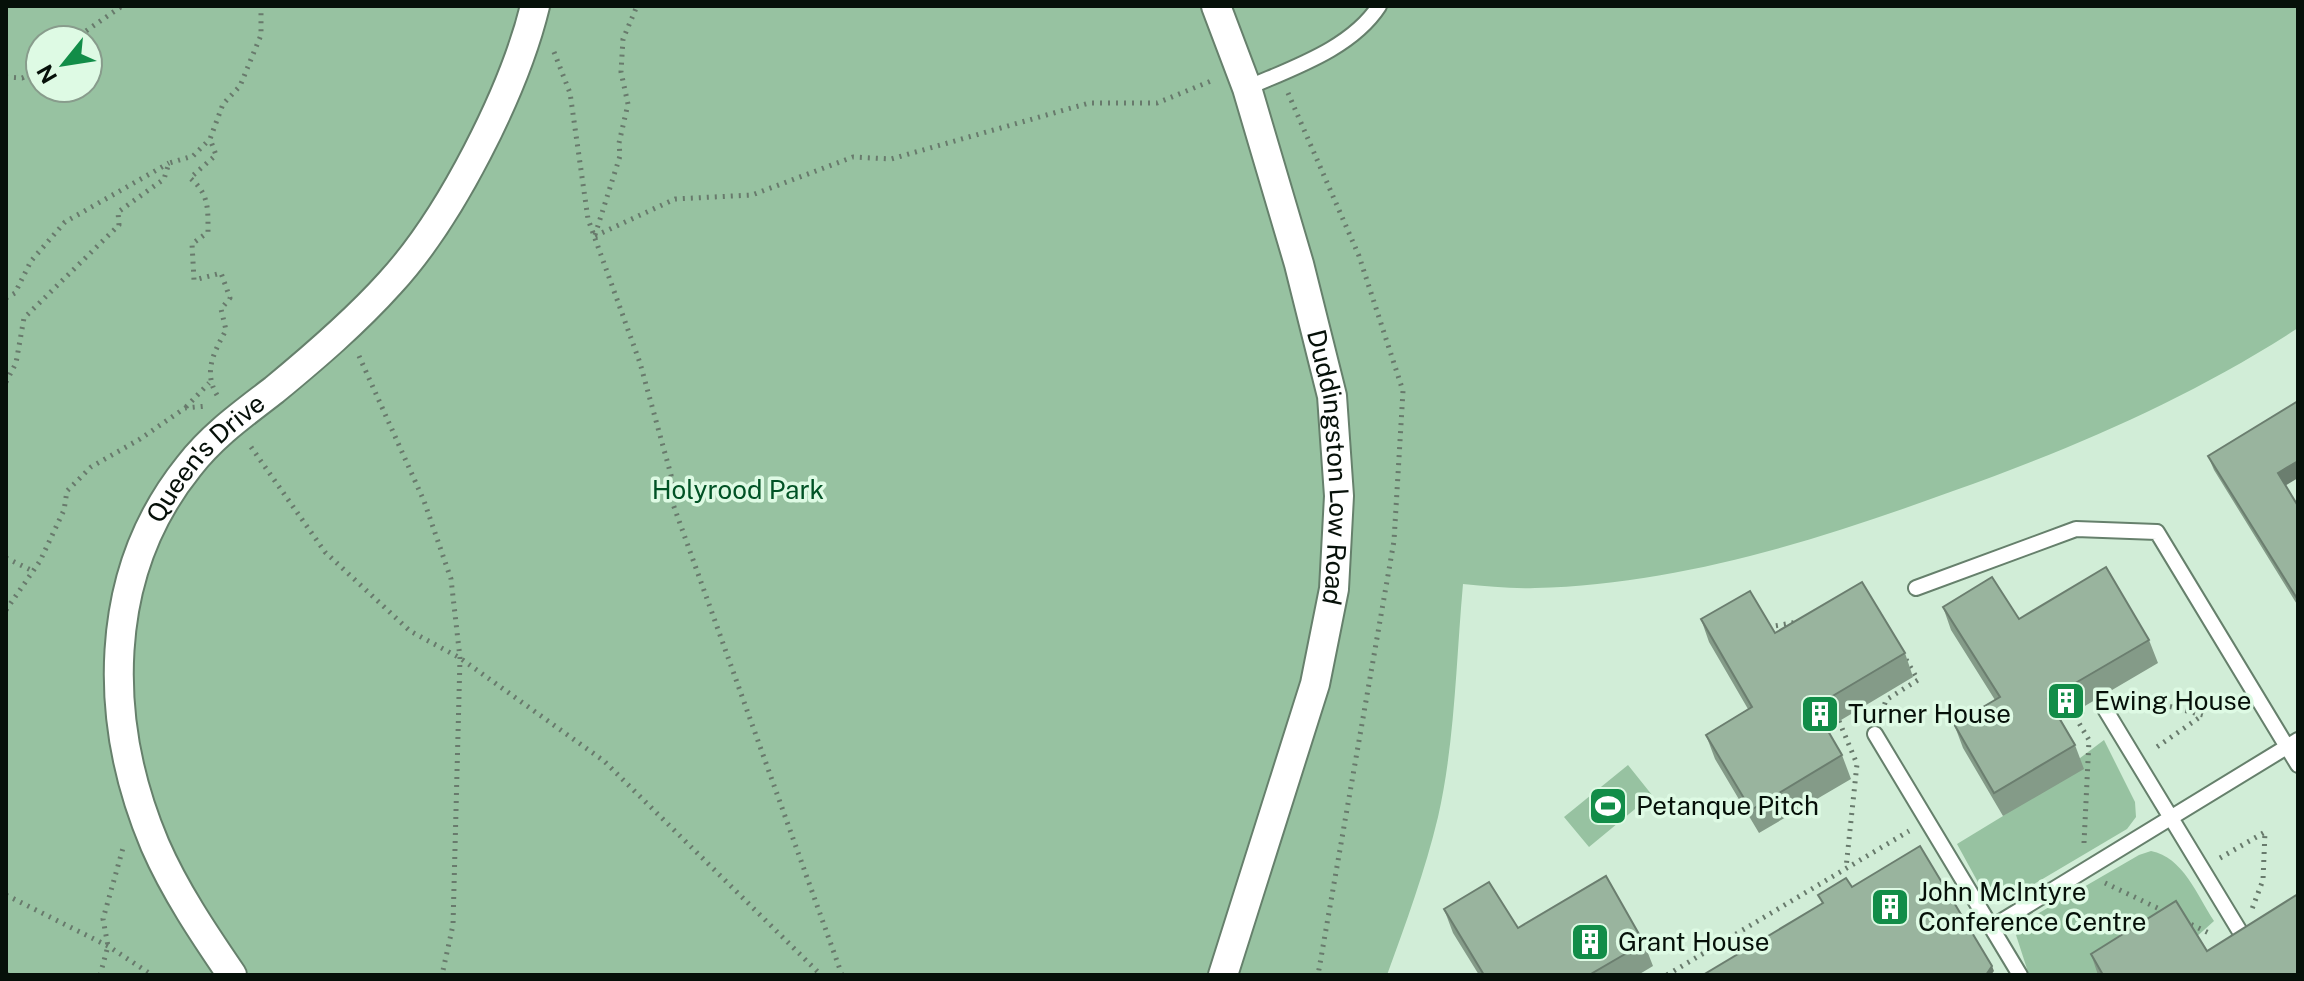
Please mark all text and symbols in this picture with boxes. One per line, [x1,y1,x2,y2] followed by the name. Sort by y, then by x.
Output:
[24,24,104,104] north arrow
[31,60,62,88] text: N
[1301,326,1355,608] street label: Duddingston Low Road
[140,387,271,528] street label: Queen's Drive
[652,474,824,505] park label: Holyrood Park
[2045,680,2087,722] building icon: Ewing House
[2094,685,2252,716] place label: Ewing House
[1799,693,1841,735] building icon: Turner House
[1848,698,2011,729] place label: Turner House
[1587,785,1629,827] sports icon: Petanque Pitch
[1636,790,1819,821] place label: Petanque Pitch
[1918,876,2146,937] place label: John McIntyre Conference Centre
[1869,886,1911,928] building icon: John McIntyre Conference Centre
[1569,921,1611,963] building icon: Grant House
[1618,926,1769,957] place label: Grant House

